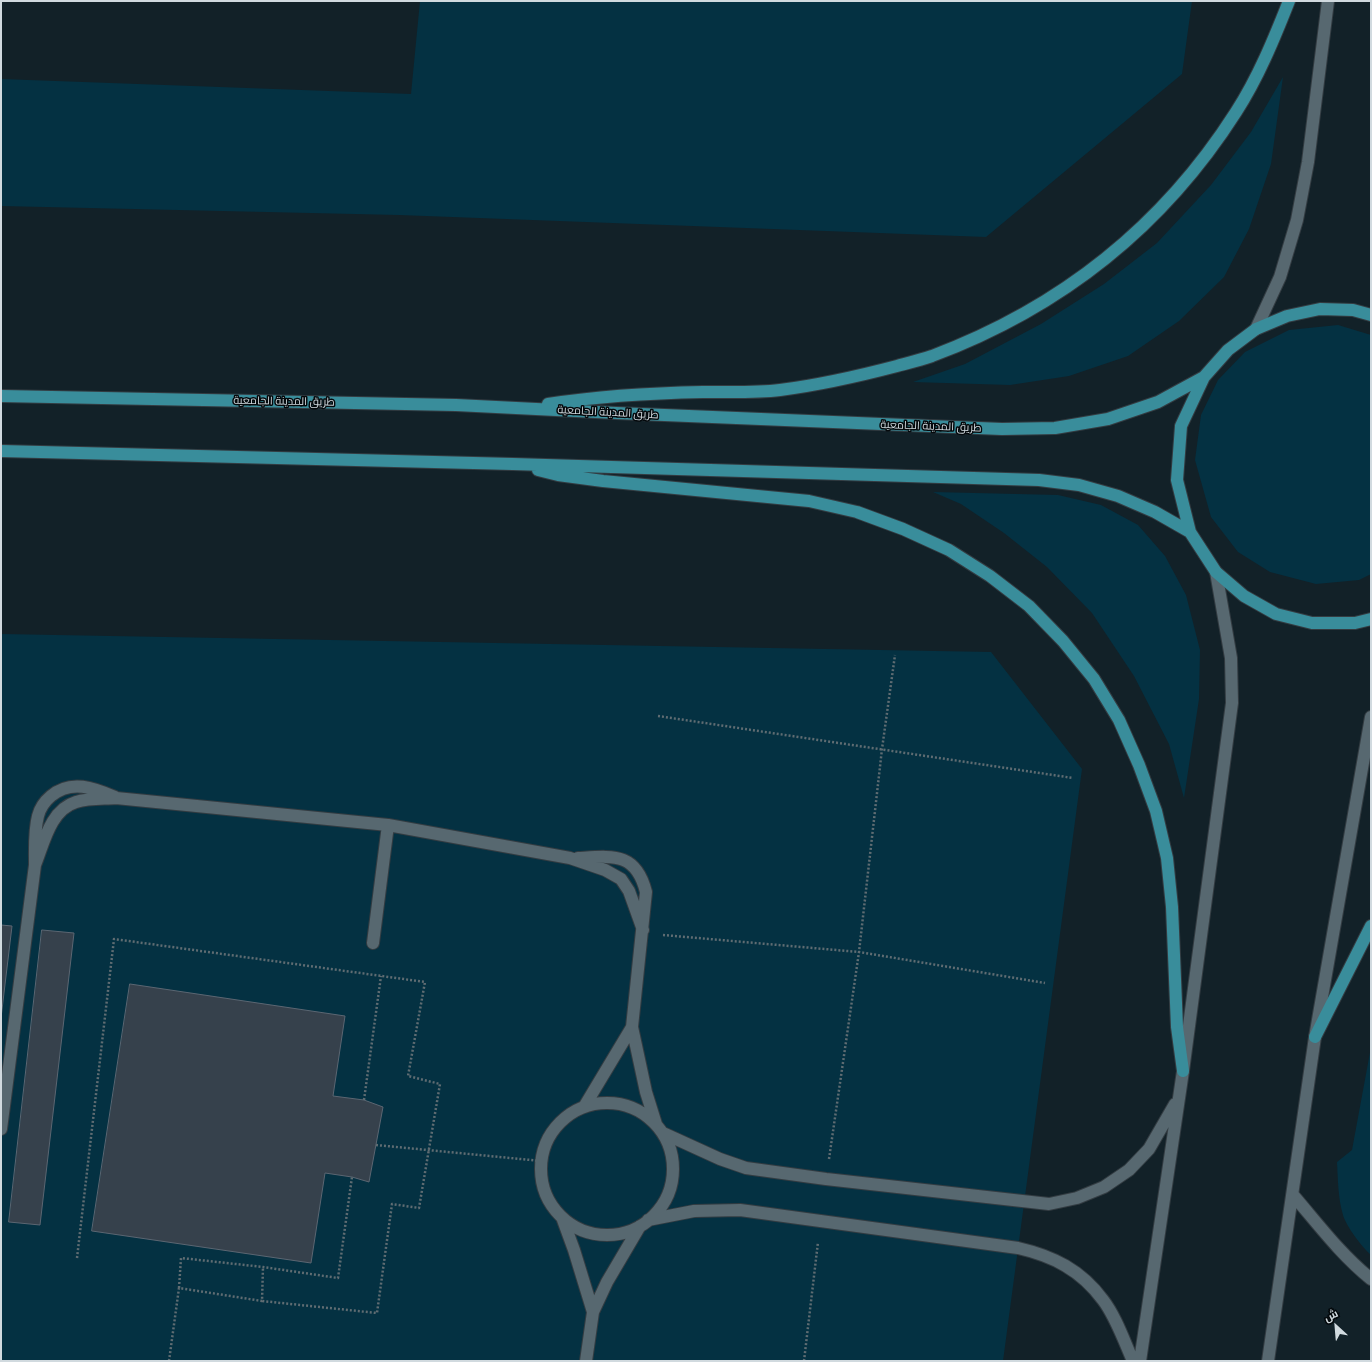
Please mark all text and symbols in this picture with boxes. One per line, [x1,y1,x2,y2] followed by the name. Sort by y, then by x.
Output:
[233,394,335,408] street label: طريق المدينة الجامعية
[557,403,659,421] street label: طريق المدينة الجامعية
[880,418,982,434] street label: طريق المدينة الجامعية
[1316,1306,1356,1346] north arrow
[1321,1306,1340,1324] text: ش

